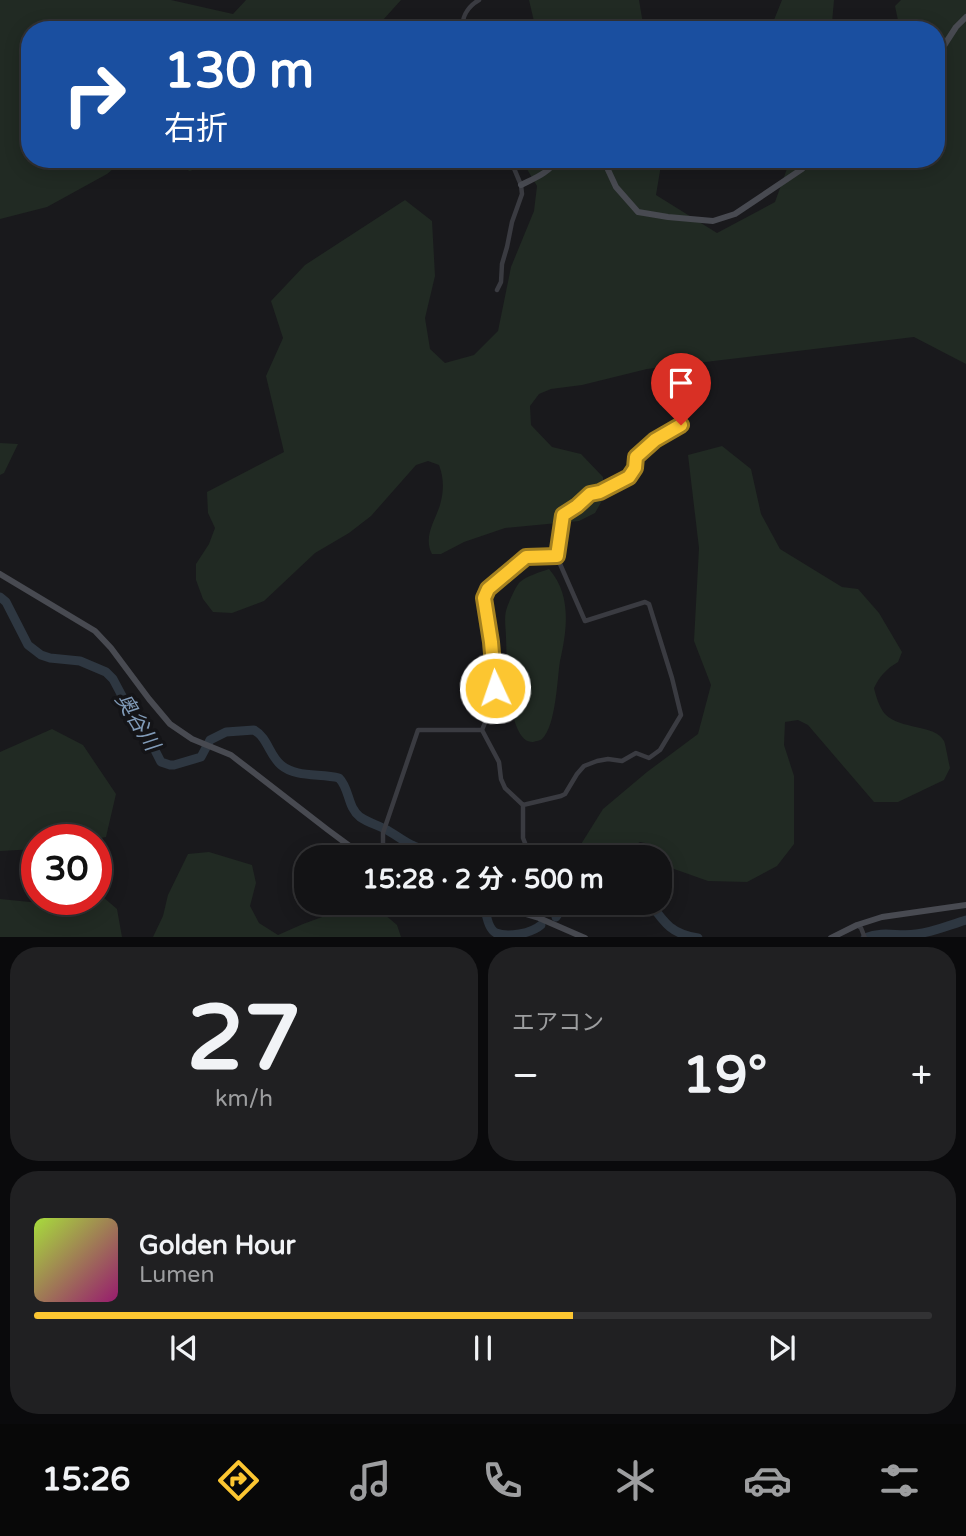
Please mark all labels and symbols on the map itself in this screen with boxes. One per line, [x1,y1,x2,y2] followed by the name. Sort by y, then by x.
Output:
[651,353,711,425] pin
[458,651,532,725] position arrow
[110,689,165,757] water label: 奥谷川
[21,824,112,915] speed limit sign: 30

